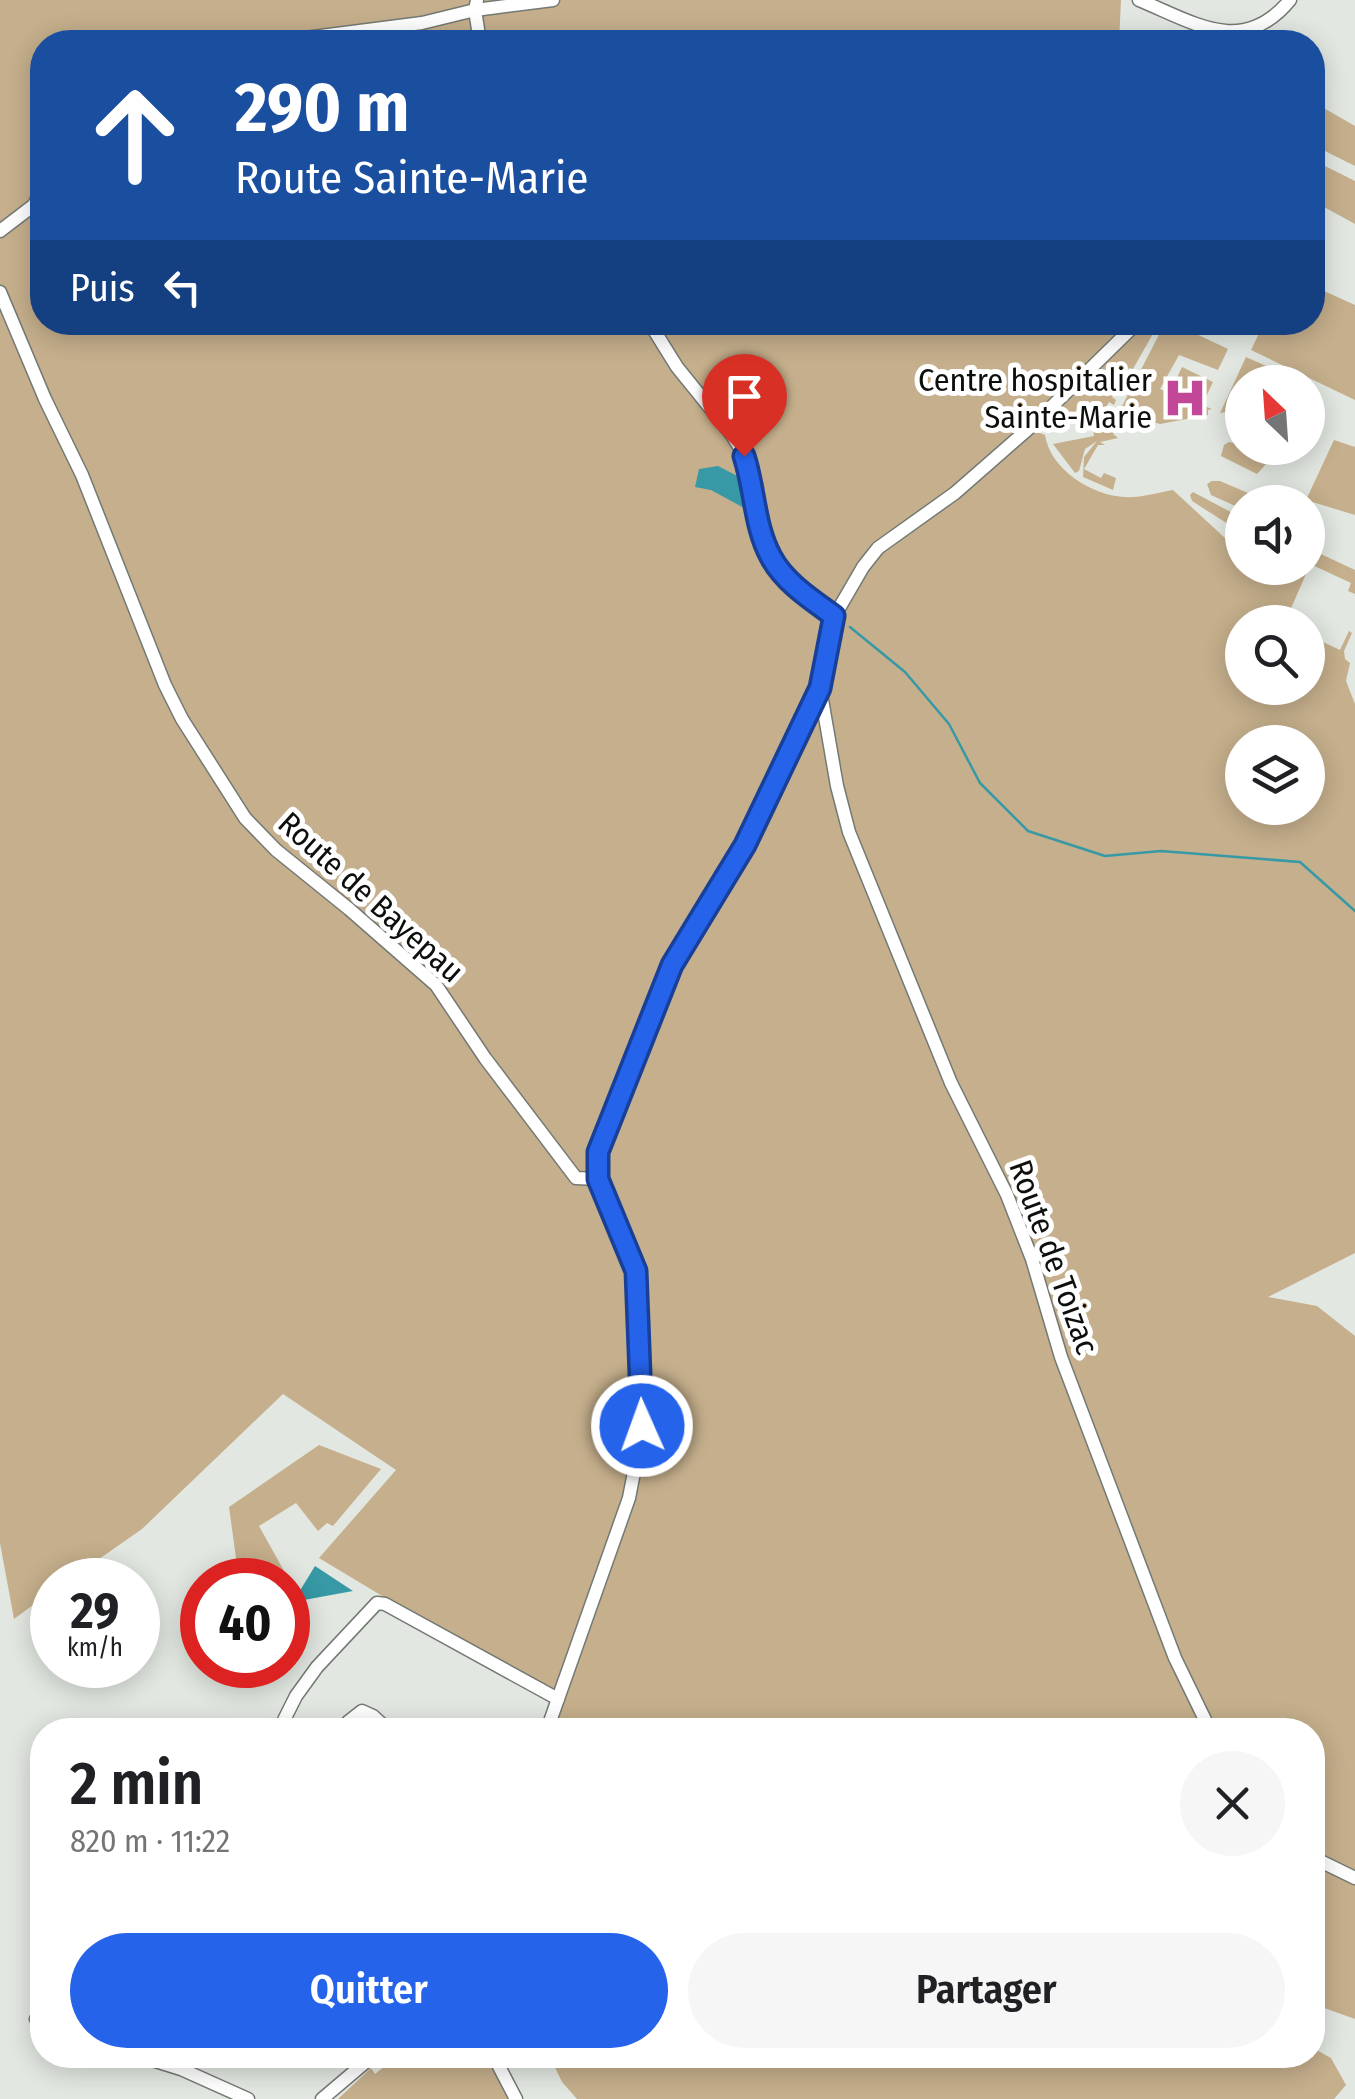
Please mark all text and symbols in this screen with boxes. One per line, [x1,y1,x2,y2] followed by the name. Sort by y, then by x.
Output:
[235,66,409,150] text: 290 m
[70,70,200,200] icon: ahead
[235,151,589,205] text: Route Sainte-Marie
[155,260,210,315] icon: left
[70,265,135,311] text: Puis
[702,354,787,457] pin
[918,361,1152,436] place label: Centre hospitalier Sainte-Marie
[1225,365,1325,465] north arrow
[1225,365,1325,825] map controls
[717,369,772,424] icon: arrive
[1161,374,1209,422] hospital icon: Centre hospitalier Sainte-Marie
[1225,485,1325,585] button: sound
[1225,605,1325,705] button: search
[1225,725,1325,825] button: layers
[271,804,471,990] street label: Route de Bayepau
[1001,1155,1107,1360] street label: Route de Toizac
[590,1374,694,1478] position arrow
[180,1558,310,1688] speed limit sign: 40
[71,1581,119,1641] text: 29
[67,1633,123,1663] text: km/h
[70,1748,203,1820] text: 2 min
[1180,1751,1285,1856] button: close
[70,1822,230,1860] text: 820 m · 11:22
[70,1933,668,2048] button: Quitter
[688,1933,1285,2048] button: Partager

